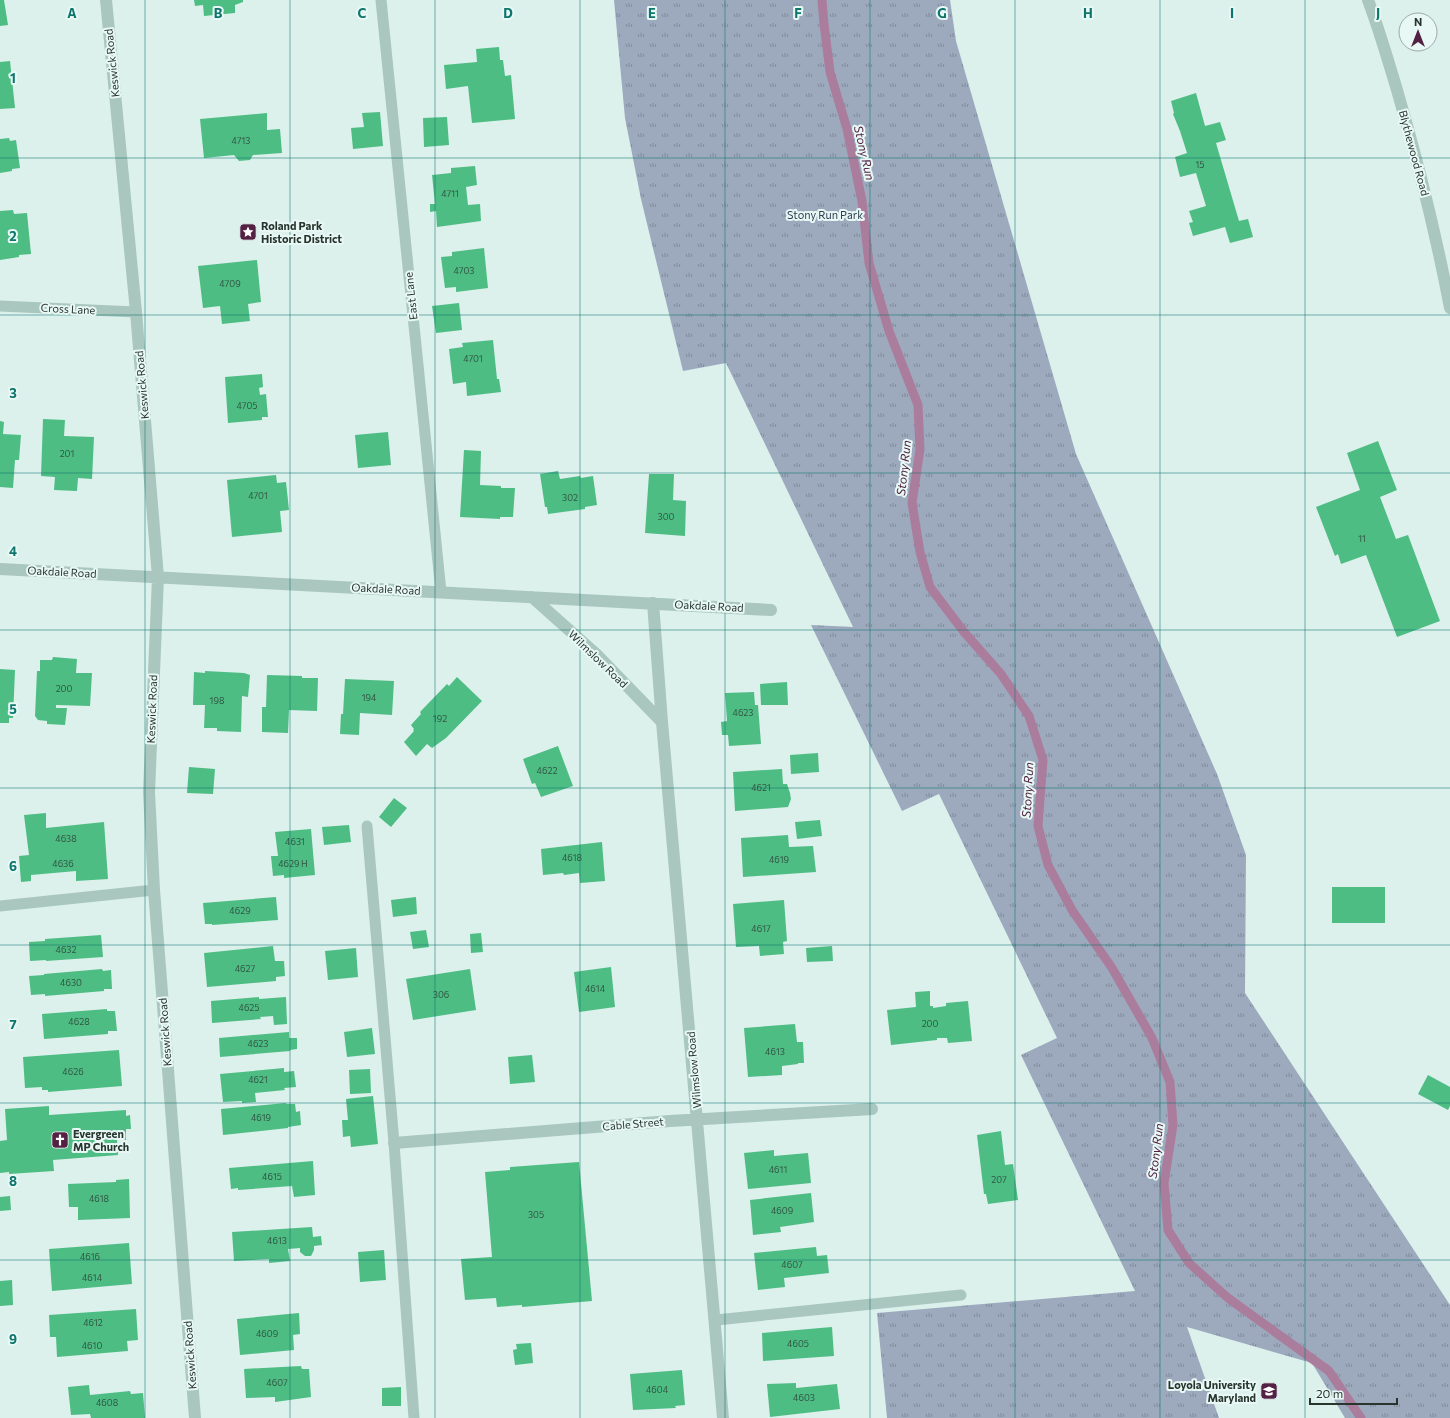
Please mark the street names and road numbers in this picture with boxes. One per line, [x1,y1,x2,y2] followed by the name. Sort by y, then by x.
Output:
[101,28,122,98] street label: Keswick Road
[1397,109,1432,197] street label: Blythewood Road
[402,271,419,321] street label: East Lane
[40,301,96,316] street label: Cross Lane
[132,350,151,420] street label: Keswick Road
[27,563,97,580] street label: Oakdale Road
[351,580,421,597] street label: Oakdale Road
[674,597,744,614] street label: Oakdale Road
[566,627,631,690] street label: Wilmslow Road
[144,675,159,743] street label: Keswick Road
[156,997,173,1067] street label: Keswick Road
[684,1031,703,1109] street label: Wilmslow Road
[602,1114,665,1133] street label: Cable Street
[181,1320,198,1390] street label: Keswick Road

